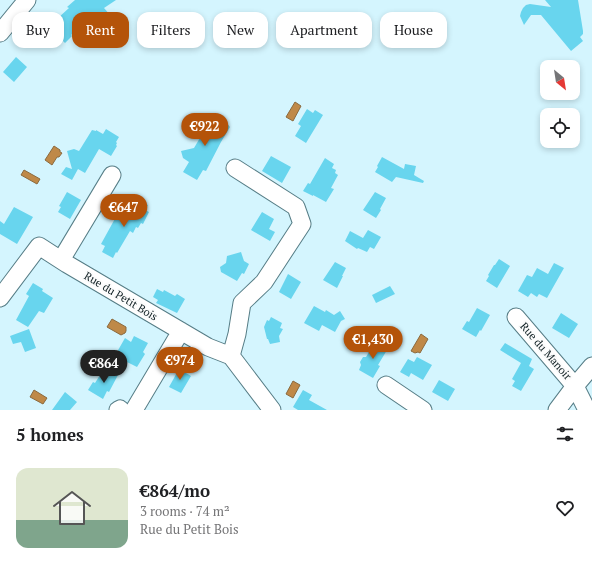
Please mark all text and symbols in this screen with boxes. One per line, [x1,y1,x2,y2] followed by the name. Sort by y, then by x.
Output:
[12,12,64,48] chip: Buy
[72,12,129,48] chip: Rent
[137,12,205,48] chip: Filters
[213,12,268,48] chip: New
[276,12,372,48] chip: Apartment
[380,12,447,48] chip: House
[540,60,580,100] north arrow
[540,60,580,148] map controls
[540,108,580,148] button: locate
[181,113,229,147] pin: €922
[190,117,220,135] text: €922
[100,194,148,228] pin: €647
[109,198,139,216] text: €647
[82,269,161,324] street label: Rue du Petit Bois
[517,319,575,383] street label: Rue du Manoir
[340,326,406,360] pin: €1,430
[353,330,393,348] text: €1,430
[156,347,204,381] pin: €974
[80,350,128,384] pin: €864
[165,351,195,369] text: €974
[89,354,119,372] text: €864
[16,423,84,446] text: 5 homes
[554,423,576,445] icon: filters
[140,479,210,502] text: €864/mo
[48,484,96,532] icon: home
[554,497,576,519] icon: heart
[140,502,230,520] text: 3 rooms · 74 m²
[140,520,239,538] text: Rue du Petit Bois

